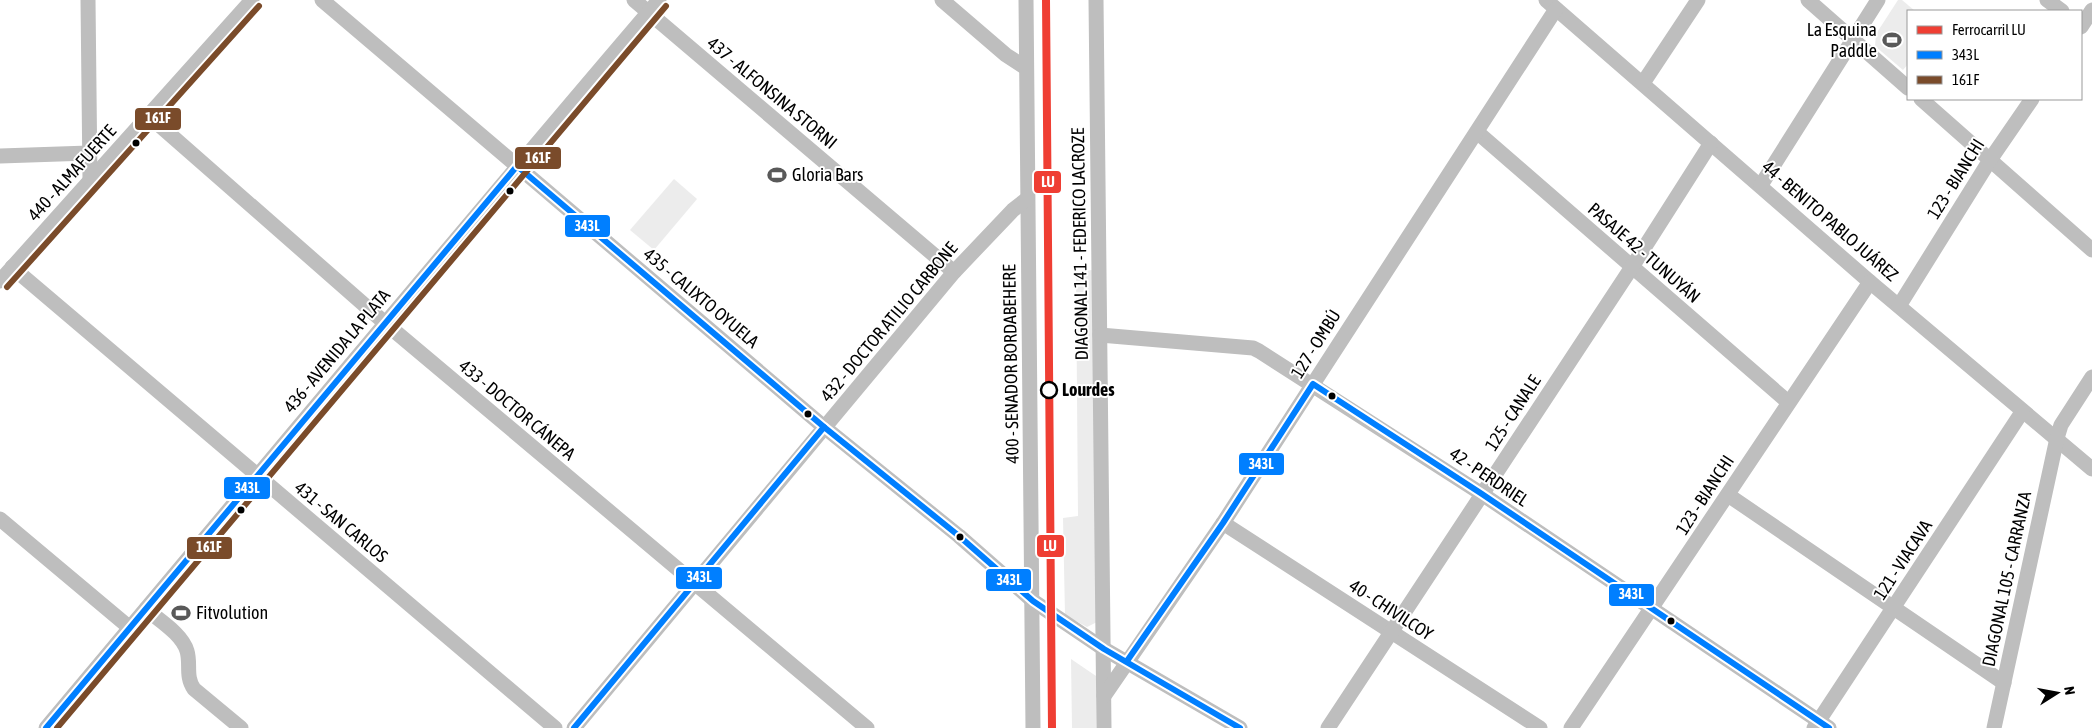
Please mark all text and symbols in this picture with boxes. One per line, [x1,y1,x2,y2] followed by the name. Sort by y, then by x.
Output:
[1907,10,2082,100] legend
[1807,19,1877,61] place label: La Esquina Paddle
[1952,21,2026,38] text: Ferrocarril LU
[1881,29,1903,51] sports icon: La Esquina Paddle
[703,32,841,153] street label: 437 - ALFONSINA STORNI
[1952,46,1979,63] text: 343L
[1952,71,1979,88] text: 161F
[134,107,182,131] line badge: 161F
[145,110,171,126] text: 161F
[23,120,120,225] street label: 440 - ALMAFUERTE
[1067,127,1092,361] street label: DIAGONAL 141 - FEDERICO LACROZE
[1923,135,1988,223] street label: 123 - BIANCHI
[131,138,141,148] unlabelled marker
[514,146,562,170] line badge: 161F
[525,150,551,166] text: 161F
[1758,156,1903,285] street label: 44 - BENITO PABLO JUÁREZ
[766,164,788,186] sports icon: Gloria Bars
[792,164,863,185] place label: Gloria Bars
[1033,170,1062,194] line badge: LU
[1041,174,1055,190] text: LU
[505,186,515,196] unlabelled marker
[1584,198,1705,307] street label: PASAJE 42 - TUNUYÁN
[564,214,611,238] line badge: 343L
[574,218,600,234] text: 343L
[816,238,962,406] street label: 432 - DOCTOR ATILIO CARBONE
[639,243,763,352] street label: 435 - CALIXTO OYUELA
[998,264,1023,464] street label: 400 - SENADOR BORDABEHERE
[279,285,394,417] street label: 436 - AVENIDA LA PLATA
[1286,306,1345,382] street label: 127 - OMBÚ
[455,355,580,464] street label: 433 - DOCTOR CÁNEPA
[1480,371,1545,454] street label: 125 - CANALE
[1062,379,1115,400] place label: Lourdes
[1040,381,1058,399] marker: Lourdes
[1327,391,1337,401] unlabelled marker
[803,409,813,419] unlabelled marker
[1446,443,1533,511] street label: 42 - PERDRIEL
[1671,451,1738,538] street label: 123 - BIANCHI
[1238,452,1285,476] line badge: 343L
[1248,456,1274,472] text: 343L
[223,476,271,500] line badge: 343L
[291,477,392,567] street label: 431 - SAN CARLOS
[234,480,260,496] text: 343L
[1978,489,2035,668] street label: DIAGONAL 105 - CARRANZA
[236,505,246,515] unlabelled marker
[1869,516,1936,604] street label: 121 - VIACAVA
[955,532,965,542] unlabelled marker
[1036,534,1065,558] line badge: LU
[186,536,233,560] line badge: 161F
[1043,538,1057,554] text: LU
[196,539,222,555] text: 161F
[675,566,723,590] line badge: 343L
[985,568,1032,592] line badge: 343L
[686,569,712,585] text: 343L
[996,572,1022,588] text: 343L
[1346,575,1437,644] street label: 40 - CHIVILCOY
[1608,583,1655,607] line badge: 343L
[1618,586,1644,602] text: 343L
[170,602,192,624] sports icon: Fitvolution
[196,602,268,623] place label: Fitvolution
[1666,616,1676,626] unlabelled marker
[2032,668,2082,718] north arrow
[2061,685,2078,696] text: N

